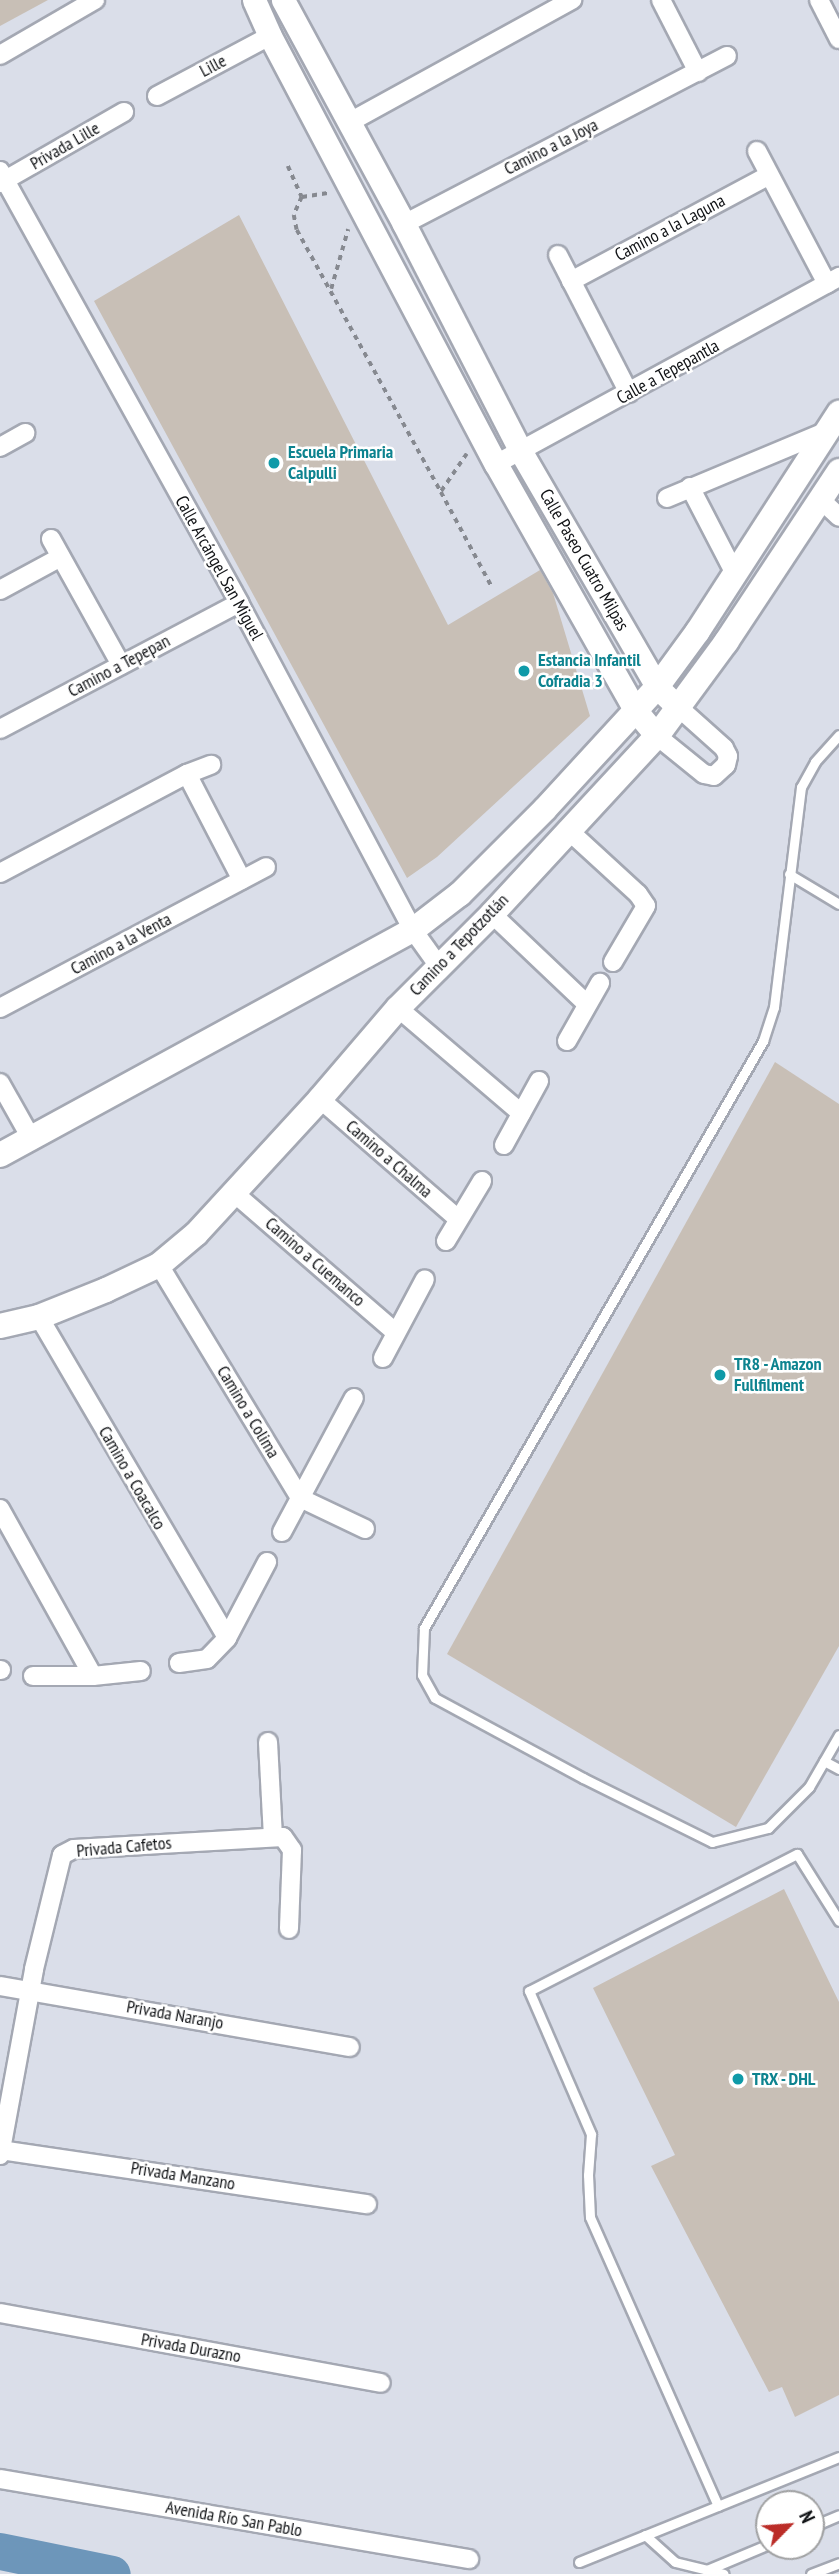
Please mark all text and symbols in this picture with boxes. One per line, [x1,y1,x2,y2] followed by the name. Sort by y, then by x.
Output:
[196,50,230,82] street label: Lille
[500,114,602,180] street label: Camino a la Joya
[26,117,104,175] street label: Privada Lille
[611,190,729,266] street label: Camino a la Laguna
[613,335,723,409] street label: Calle a Tepepantla
[288,442,393,484] place label: Escuela Primaria Calpulli
[266,455,282,471] marker: Escuela Primaria Calpulli
[535,485,633,635] street label: Calle Paseo Cuatro Milpas
[170,492,268,644] street label: Calle Arcángel San Miguel
[64,630,174,702] street label: Camino a Tepepan
[538,650,641,692] place label: Estancia Infantil Cofradia 3
[516,663,532,679] marker: Estancia Infantil Cofradia 3
[405,889,513,1001] street label: Camino a Tepotzotlán
[67,908,175,980] street label: Camino a la Venta
[341,1115,437,1203] street label: Camino a Chalma
[261,1213,369,1311] street label: Camino a Cuemanco
[734,1354,824,1396] place label: TR8 - Amazon Fullfilment
[212,1362,284,1462] street label: Camino a Colima
[712,1367,728,1383] marker: TR8 - Amazon Fullfilment
[94,1422,170,1534] street label: Camino a Coacalco
[76,1832,172,1862] street label: Privada Cafetos
[125,1996,225,2034] street label: Privada Naranjo
[752,2068,818,2090] place label: TRX - DHL
[730,2071,746,2087] marker: TRX - DHL
[129,2157,237,2195] street label: Privada Manzano
[139,2329,243,2367] street label: Privada Durazno
[755,2490,825,2560] north arrow
[164,2496,304,2542] street label: Avenida Río San Pablo
[794,2507,820,2527] text: N

